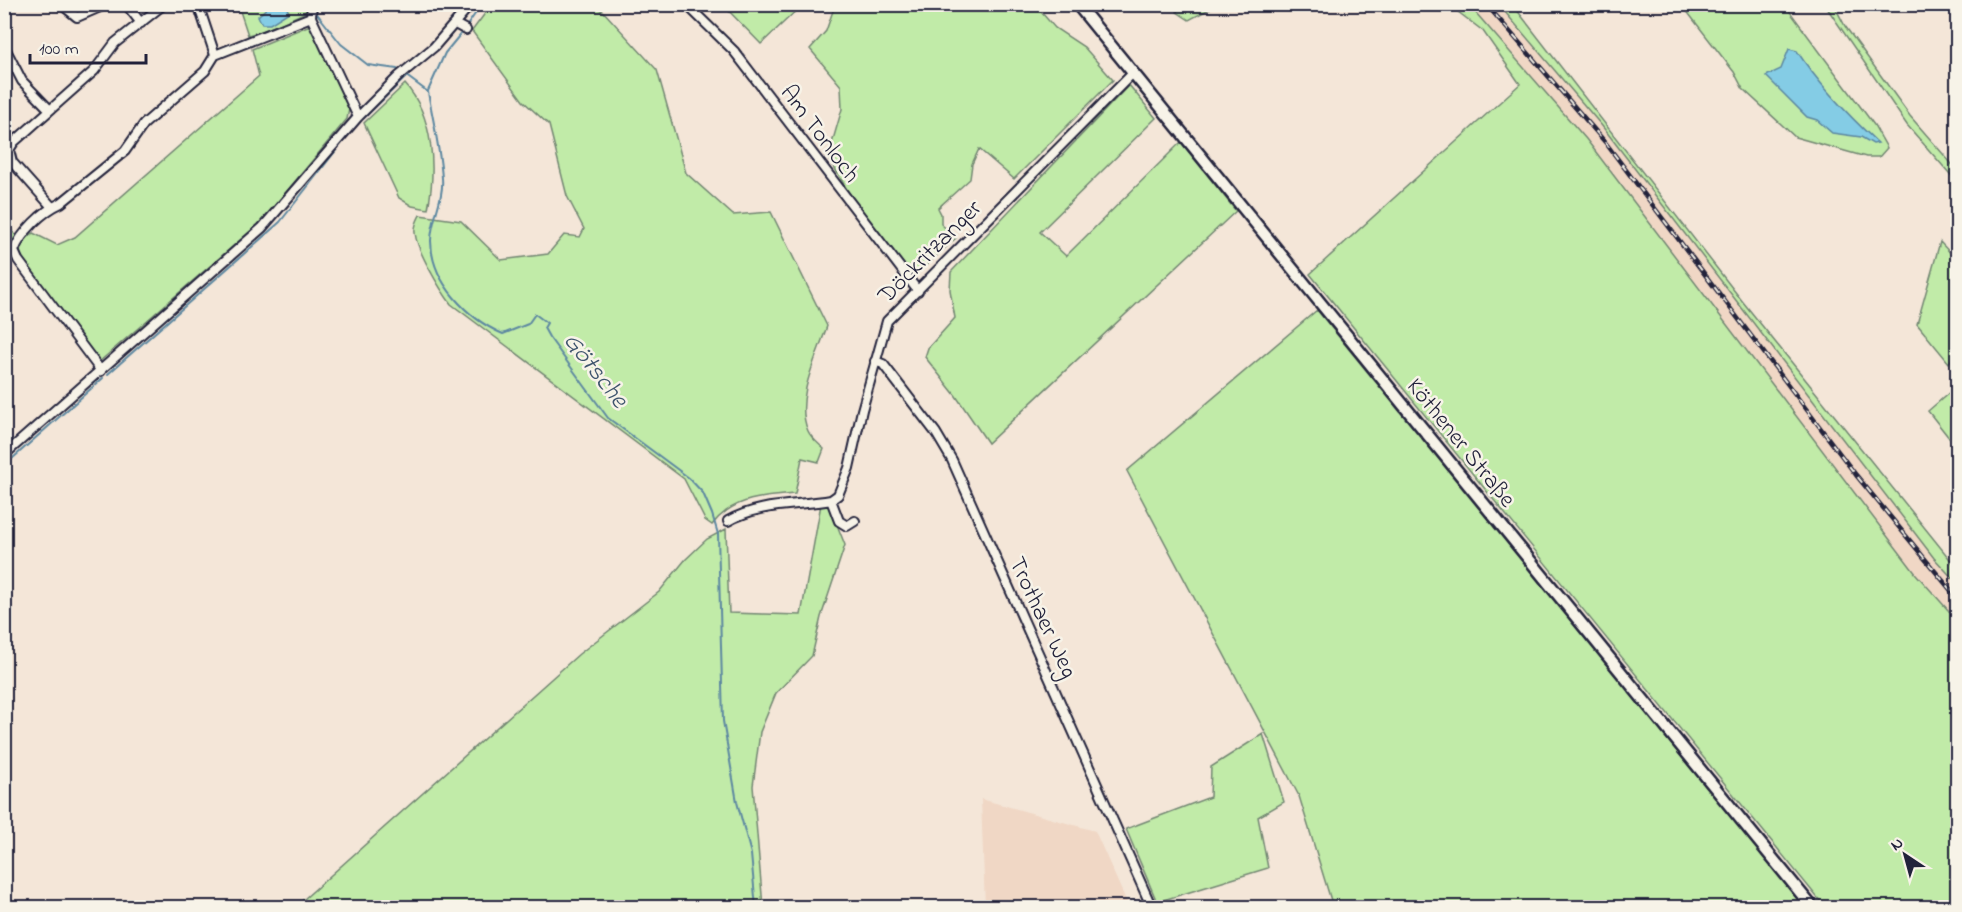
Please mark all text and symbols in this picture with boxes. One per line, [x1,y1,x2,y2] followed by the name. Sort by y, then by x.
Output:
[30,27,146,65] scale bar
[39,37,79,63] text: 100 m
[770,78,868,191] street label: Am Tonloch
[870,192,991,314] street label: Döckritzanger
[553,325,637,418] water label: Götsche
[1397,371,1523,516] street label: Köthener Straße
[998,552,1085,685] street label: Trothaer Weg
[1875,825,1935,885] north arrow
[1886,831,1909,857] text: N

